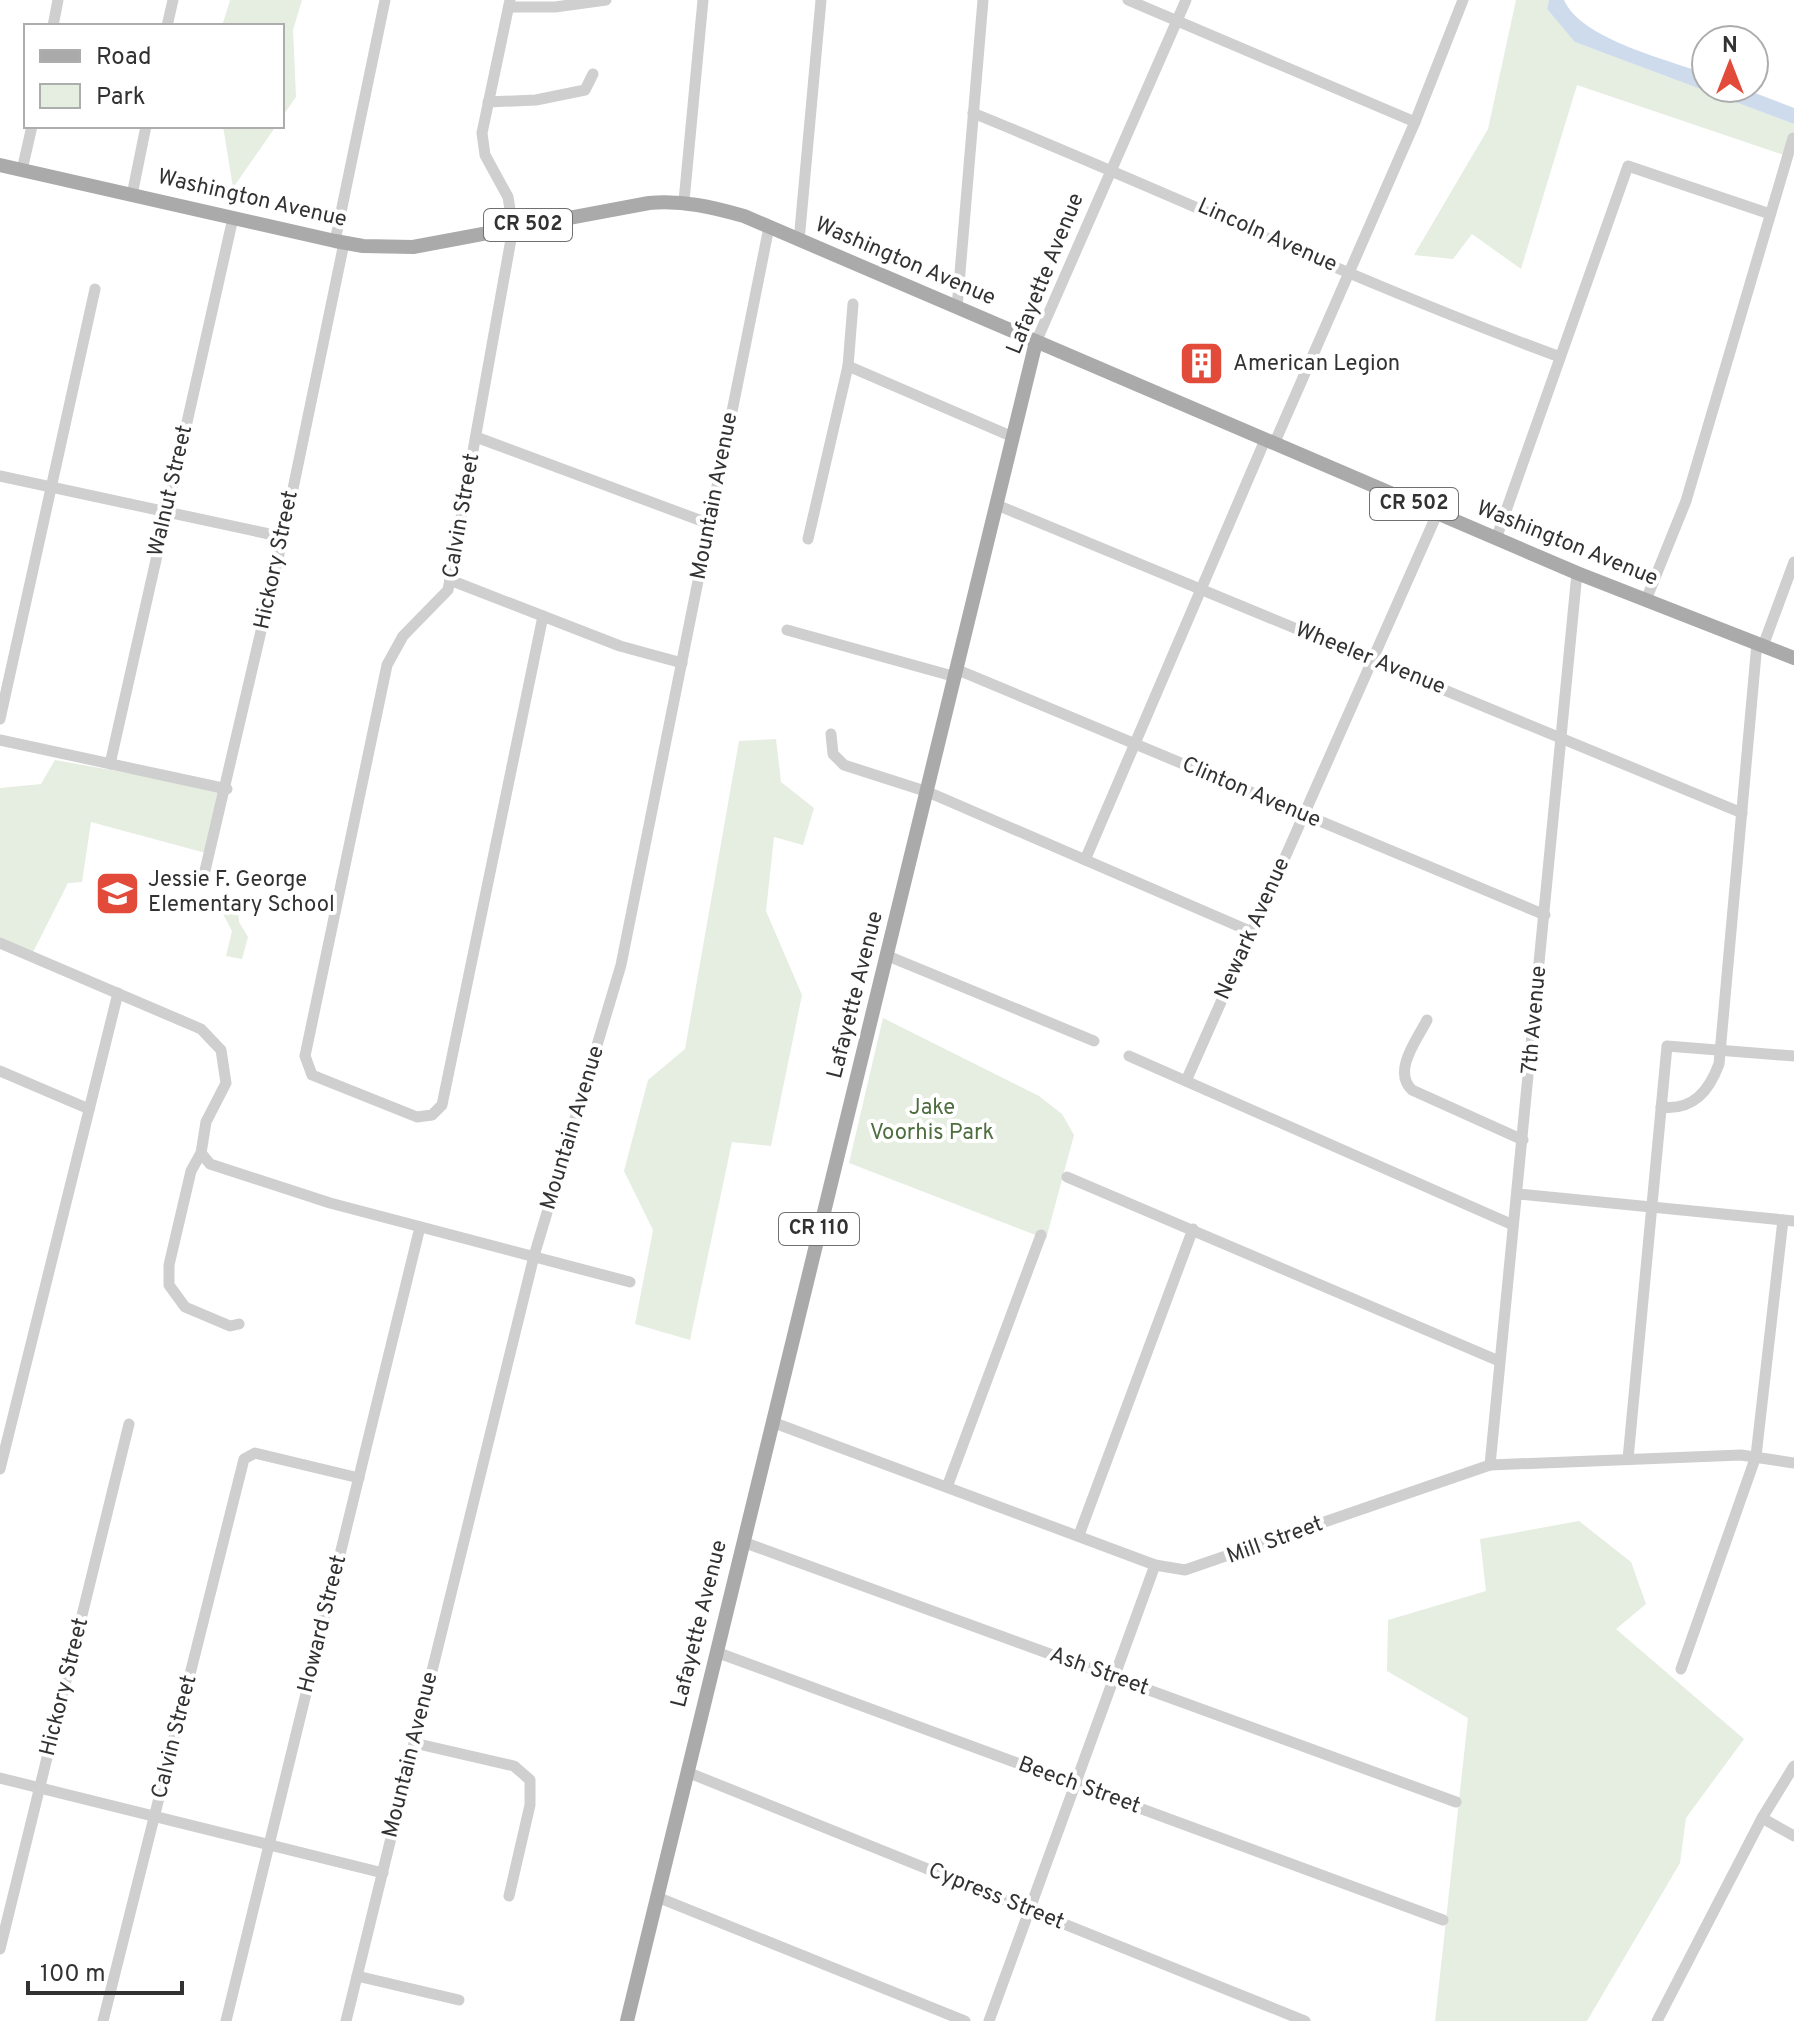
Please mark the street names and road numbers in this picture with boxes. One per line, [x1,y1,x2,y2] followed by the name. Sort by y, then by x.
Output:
[155,164,349,234] street label: Washington Avenue
[1001,189,1091,359] street label: Lafayette Avenue
[1193,193,1341,279] street label: Lincoln Avenue
[484,209,572,241] road number: CR 502
[811,212,999,312] street label: Washington Avenue
[686,410,744,582] street label: Mountain Avenue
[143,423,199,559] street label: Walnut Street
[438,451,486,581] street label: Calvin Street
[249,488,305,632] street label: Hickory Street
[1370,488,1458,520] road number: CR 502
[1472,495,1662,593] street label: Washington Avenue
[1291,617,1449,701] street label: Wheeler Avenue
[1178,752,1324,834] street label: Clinton Avenue
[1210,854,1296,1004] street label: Newark Avenue
[822,909,890,1081] street label: Lafayette Avenue
[1517,965,1553,1075] street label: 7th Avenue
[535,1043,611,1213] street label: Mountain Avenue
[779,1213,859,1245] road number: CR 110
[1223,1511,1327,1571] street label: Mill Street
[666,1538,734,1710] street label: Lafayette Avenue
[293,1552,353,1696] street label: Howard Street
[35,1615,95,1759] street label: Hickory Street
[1046,1642,1152,1702] street label: Ash Street
[377,1669,445,1841] street label: Mountain Avenue
[147,1672,203,1802] street label: Calvin Street
[1014,1751,1144,1821] street label: Beech Street
[924,1857,1068,1937] street label: Cypress Street

